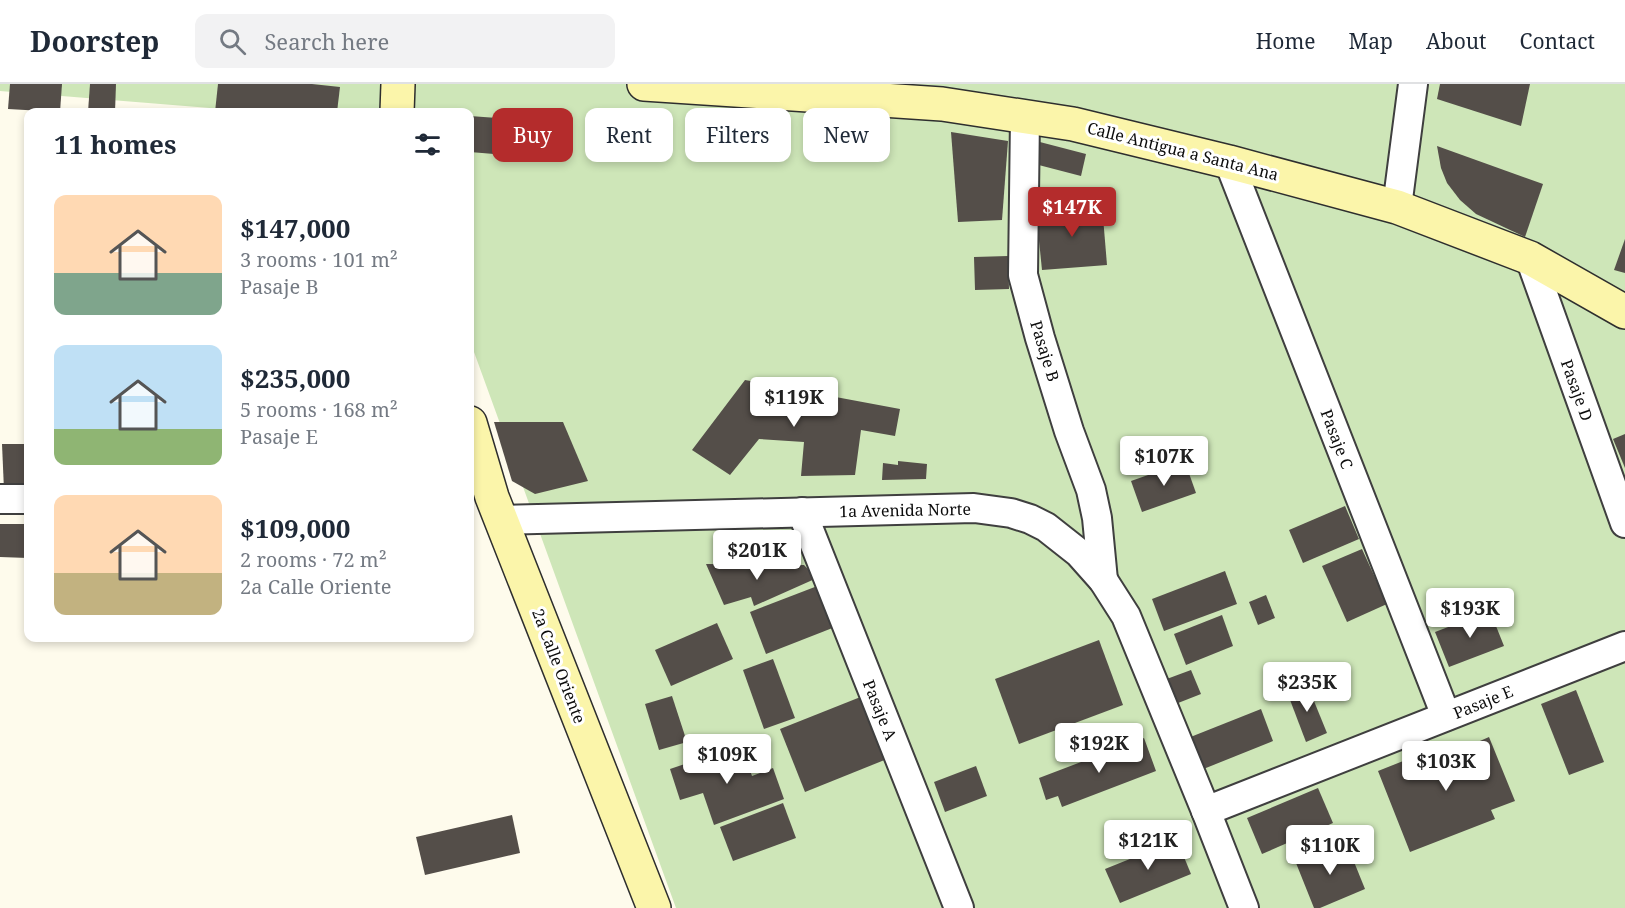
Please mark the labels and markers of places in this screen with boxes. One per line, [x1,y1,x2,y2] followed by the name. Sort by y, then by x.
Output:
[1030,187,1114,238] pin: $147K
[752,377,836,428] pin: $119K
[1122,436,1206,487] pin: $107K
[715,530,799,581] pin: $201K
[1428,588,1512,639] pin: $193K
[1265,662,1349,713] pin: $235K
[1057,723,1141,774] pin: $192K
[685,734,769,785] pin: $109K
[1404,741,1488,792] pin: $103K
[1106,820,1190,871] pin: $121K
[1288,825,1372,876] pin: $110K

